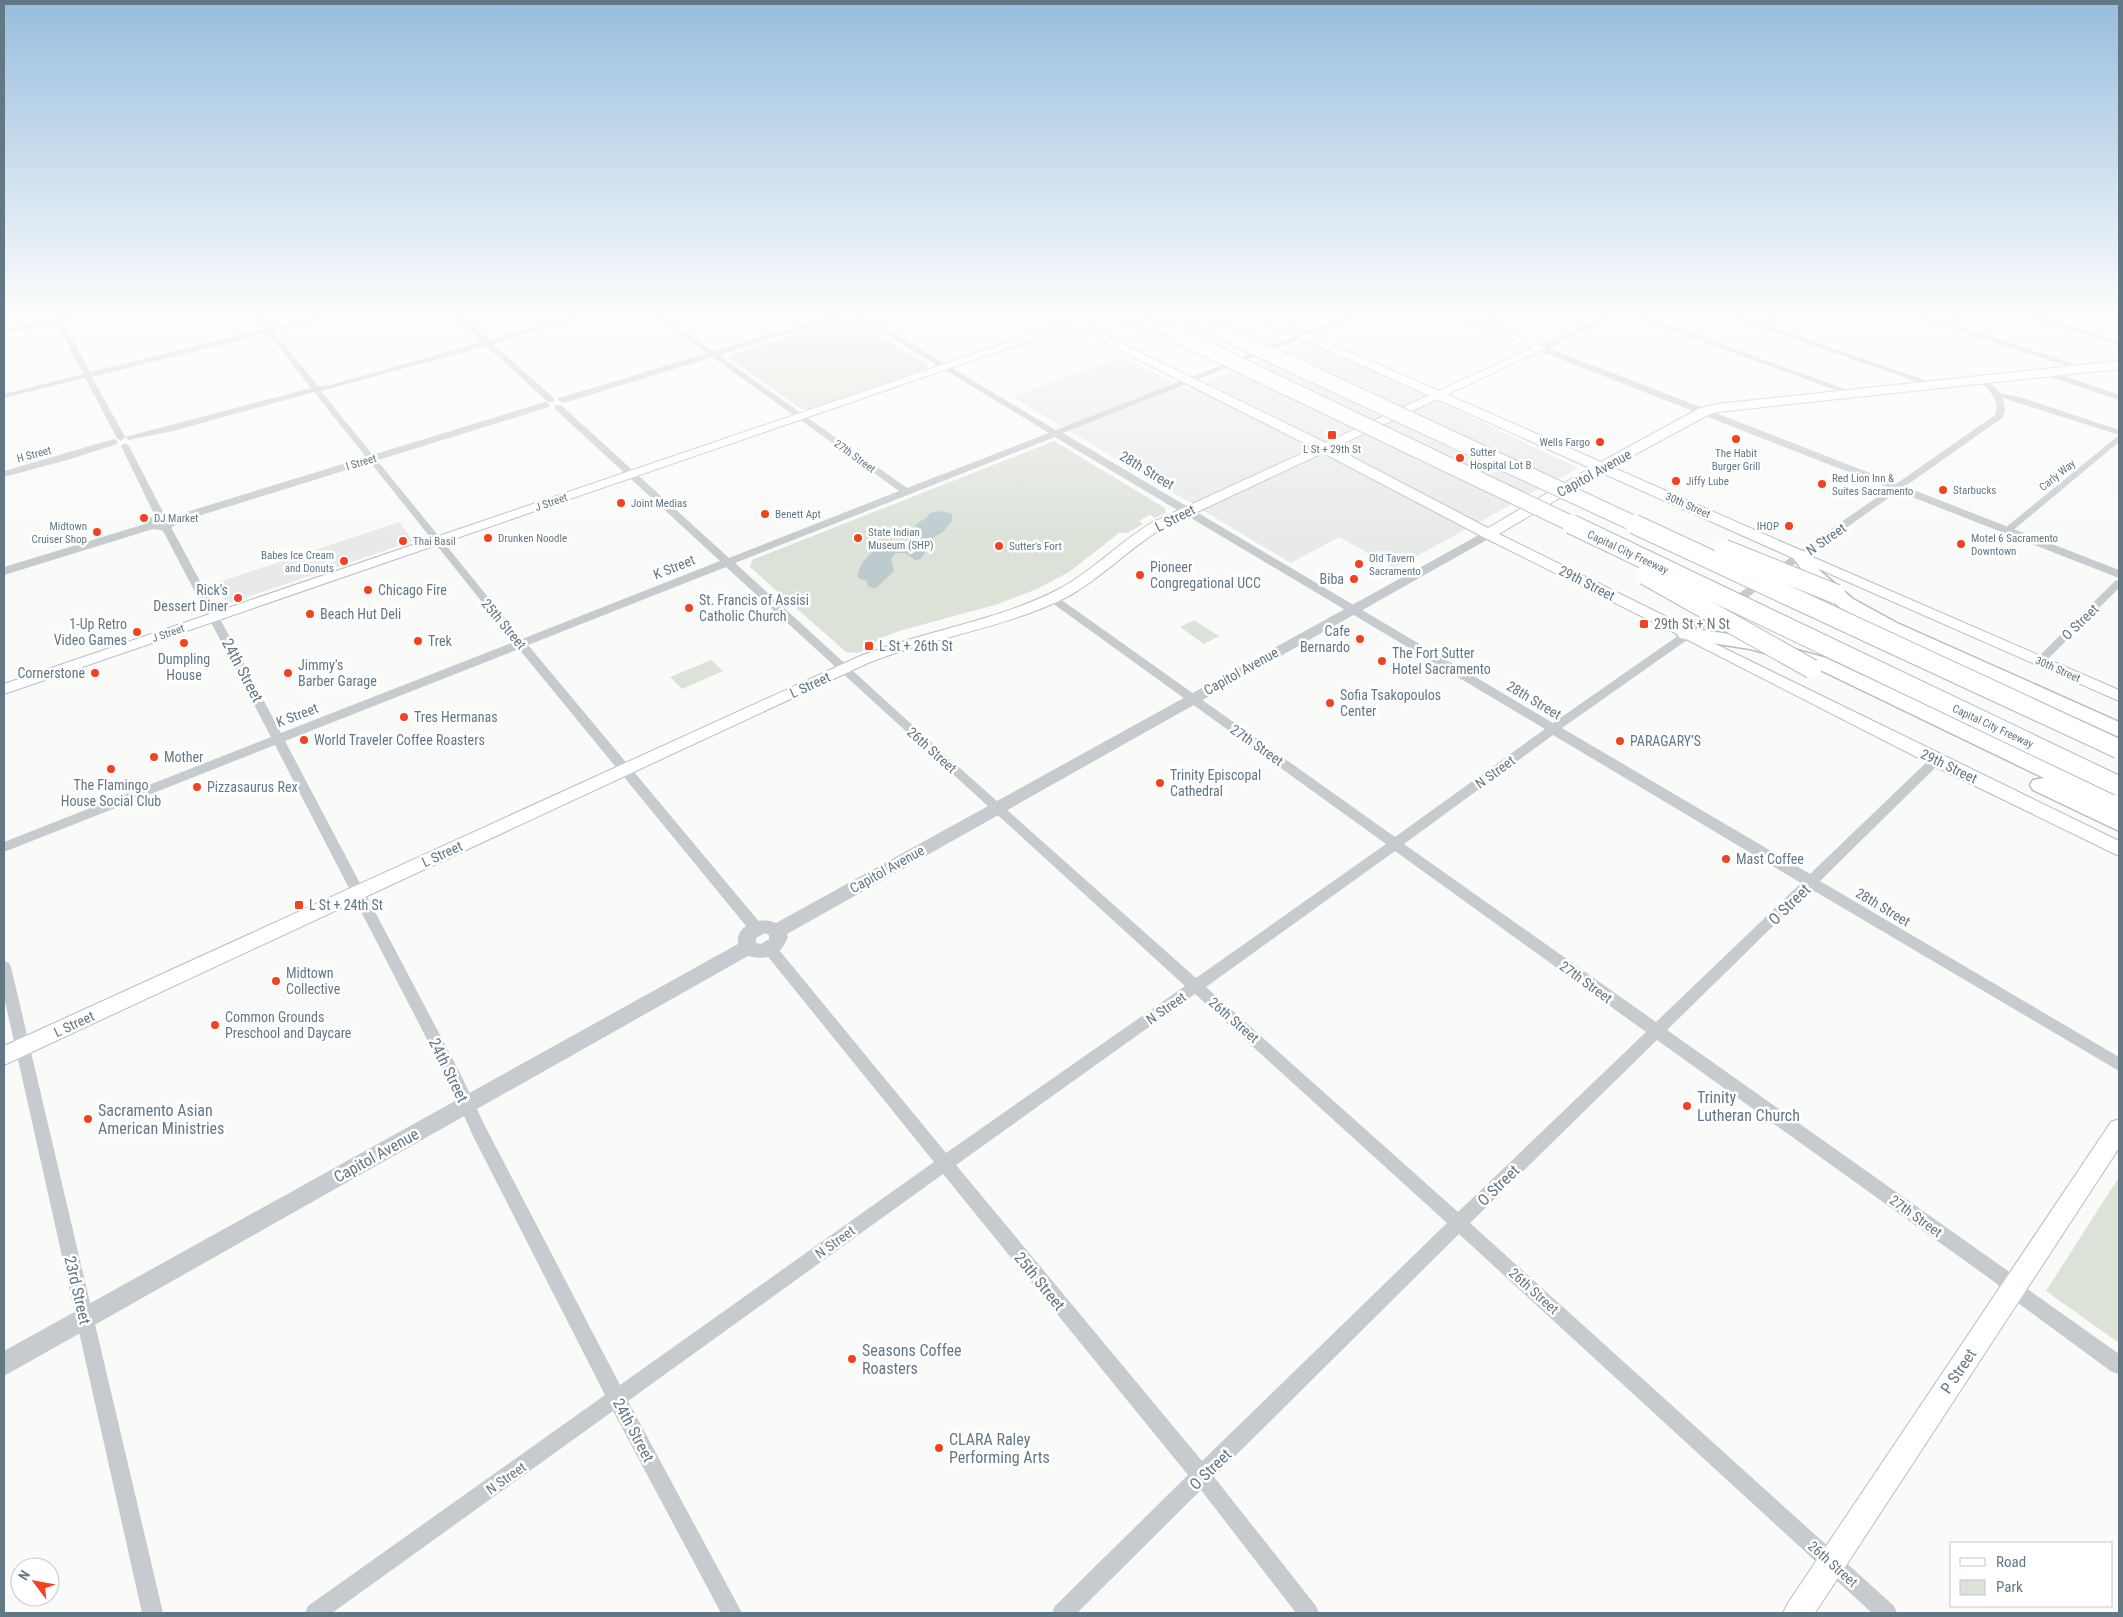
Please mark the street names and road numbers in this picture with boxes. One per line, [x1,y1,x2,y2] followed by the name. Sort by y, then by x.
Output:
[832,437,878,476] street label: 27th Street
[15,444,53,465] street label: H Street
[1554,446,1634,500] street label: Capitol Avenue
[1117,447,1177,493] street label: 28th Street
[344,452,378,473] street label: I Street
[2037,457,2078,494] street label: Carly Way
[1663,490,1712,521] street label: 30th Street
[533,491,569,514] street label: J Street
[1152,501,1198,535] street label: L Street
[1803,520,1849,558] street label: N Street
[1585,528,1671,577] street label: Capital City Freeway
[651,551,697,583] street label: K Street
[1556,562,1618,604] street label: 29th Street
[478,596,530,652] street label: 25th Street
[2058,601,2102,643] street label: O Street
[150,622,186,645] street label: J Street
[218,635,267,706] street label: 24th Street
[1201,644,1281,698] street label: Capitol Avenue
[2033,654,2082,685] street label: 30th Street
[787,669,833,701] street label: L Street
[1504,677,1564,723] street label: 28th Street
[274,700,320,730] street label: K Street
[1950,702,2036,751] street label: Capital City Freeway
[1228,721,1286,769] street label: 27th Street
[904,724,960,776] street label: 26th Street
[1918,745,1980,787] street label: 29th Street
[1472,752,1518,792] street label: N Street
[419,838,465,870] street label: L Street
[847,842,927,896] street label: Capitol Avenue
[1764,880,1814,929] street label: O Street
[1853,884,1913,930] street label: 28th Street
[1557,958,1615,1006] street label: 27th Street
[1143,989,1189,1027] street label: N Street
[1206,994,1262,1046] street label: 26th Street
[51,1008,97,1040] street label: L Street
[425,1035,472,1106] street label: 24th Street
[330,1124,422,1187] street label: Capitol Avenue
[1473,1161,1523,1210] street label: O Street
[1887,1192,1945,1240] street label: 27th Street
[812,1222,858,1262] street label: N Street
[1010,1248,1069,1314] street label: 25th Street
[60,1254,95,1326] street label: 23rd Street
[1506,1265,1562,1317] street label: 26th Street
[1937,1345,1980,1397] street label: P Street
[609,1395,658,1466] street label: 24th Street
[1185,1445,1235,1494] street label: O Street
[483,1459,529,1497] street label: N Street
[1805,1538,1861,1590] street label: 26th Street

